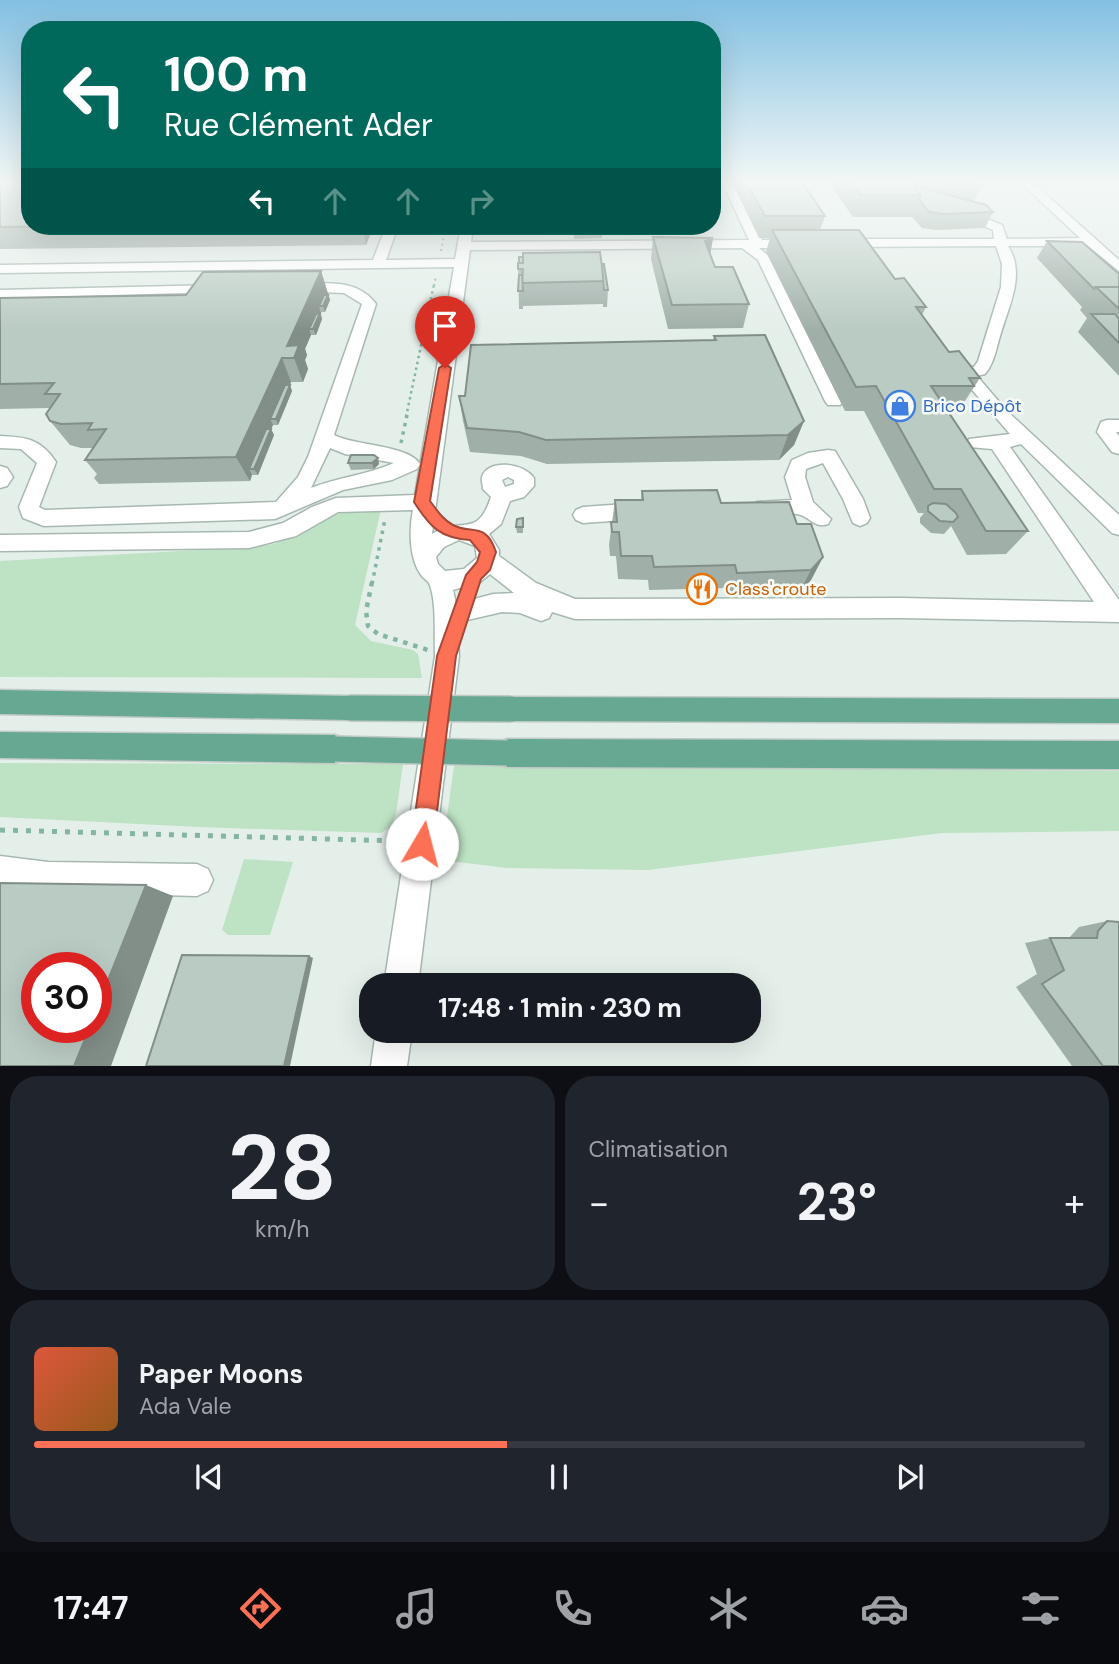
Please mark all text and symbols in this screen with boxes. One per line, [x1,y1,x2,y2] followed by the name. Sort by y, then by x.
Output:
[164,42,308,106] text: 100 m
[49,49,140,140] icon: left
[164,104,433,146] text: Rue Clément Ader
[243,182,281,220] icon: left
[316,182,354,220] icon: ahead
[389,182,427,220] icon: ahead
[462,182,500,220] icon: right
[415,296,475,368] pin
[426,307,464,345] icon: arrive
[883,389,917,423] shop icon: Brico Dépôt
[923,394,1022,418] place label: Brico Dépôt
[685,572,719,606] restaurant icon: Class'croute
[725,577,827,601] place label: Class'croute
[385,807,459,881] position arrow
[21,952,112,1043] speed limit sign: 30
[438,991,682,1025] text: 17:48 · 1 min · 230 m
[228,1109,337,1227] text: 28
[589,1134,728,1164] text: Climatisation
[797,1168,877,1236] text: 23°
[589,1178,609,1228] text: −
[1064,1178,1085,1228] text: +
[255,1214,309,1244] text: km/h
[139,1357,303,1391] text: Paper Moons
[139,1391,232,1421] text: Ada Vale
[190,1458,228,1496] icon: previous
[540,1458,578,1496] icon: pause
[891,1458,929,1496] icon: next
[236,1584,285,1633] icon: directions
[392,1584,441,1633] icon: music
[548,1584,597,1633] icon: phone
[704,1584,753,1633] icon: climate
[860,1584,909,1633] icon: car
[1016,1584,1065,1633] icon: filters
[54,1587,129,1629] text: 17:47

